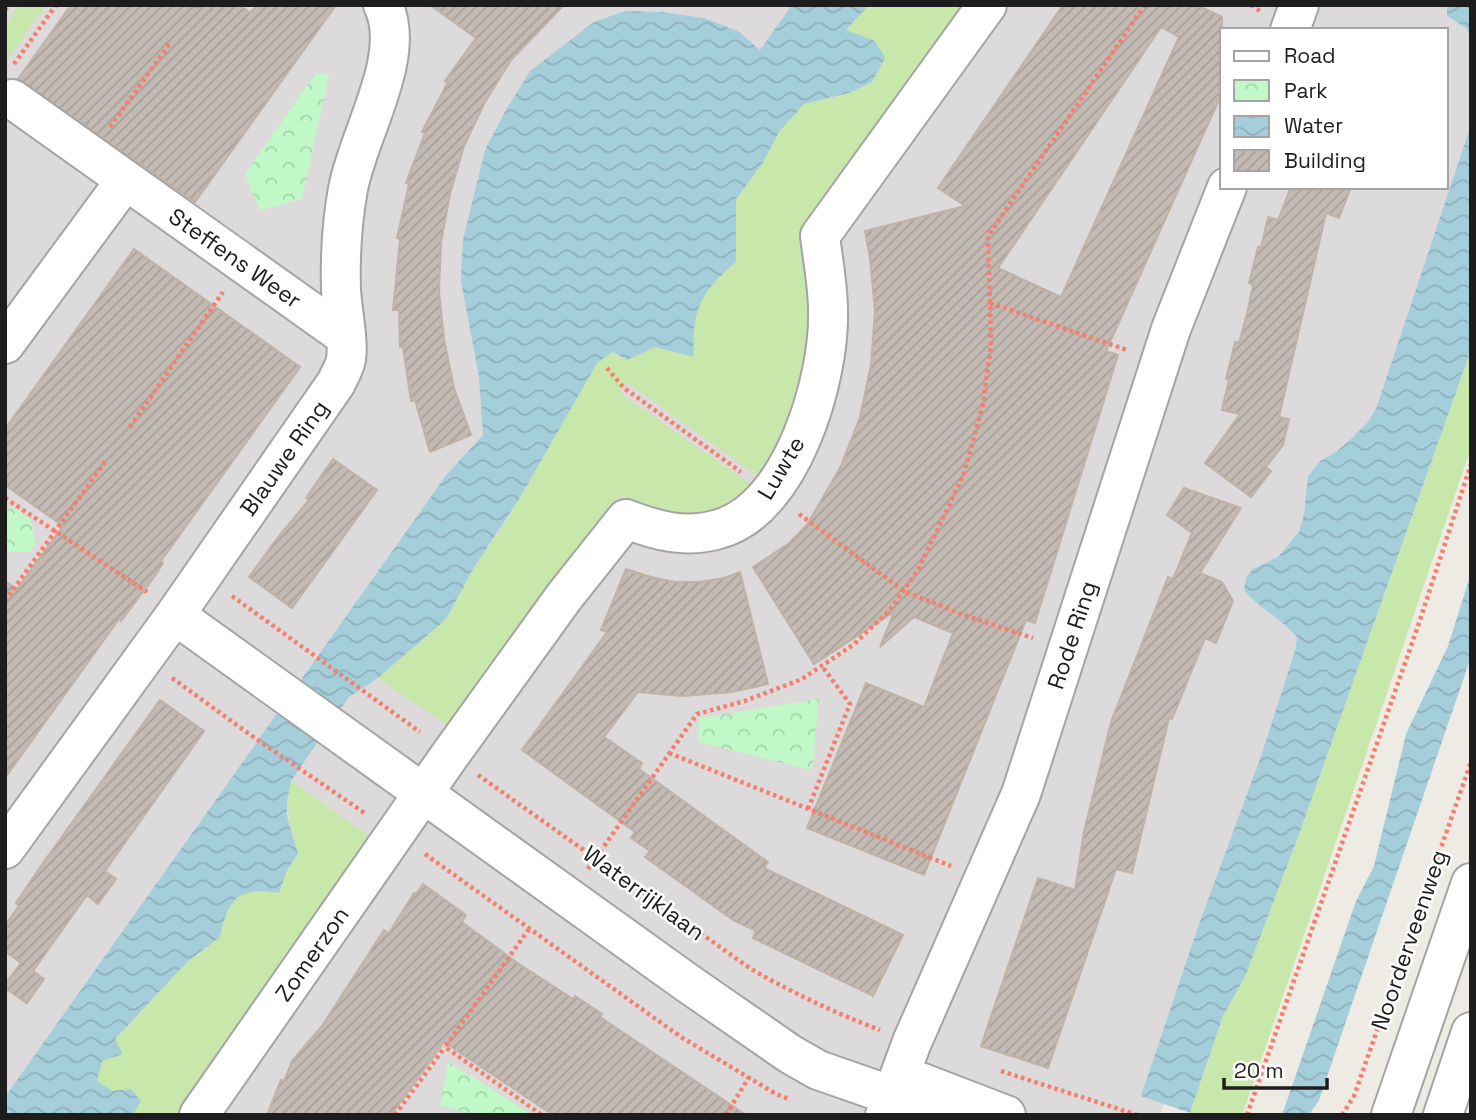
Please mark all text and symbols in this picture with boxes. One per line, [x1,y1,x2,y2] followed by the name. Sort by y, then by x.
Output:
[1220,28,1448,189] legend
[1284,42,1336,69] text: Road
[1284,77,1328,104] text: Park
[1284,112,1343,139] text: Water
[1284,147,1366,174] text: Building
[163,201,307,315] street label: Steffens Weer
[233,394,335,522] street label: Blauwe Ring
[750,431,812,505] street label: Luwte
[1040,577,1104,693] street label: Rode Ring
[577,839,711,947] street label: Waterrijklaan
[1364,846,1454,1034] street label: Noorderveenweg
[268,901,356,1007] street label: Zomerzon
[1224,1046,1327,1090] scale bar
[1234,1057,1284,1084] text: 20 m

